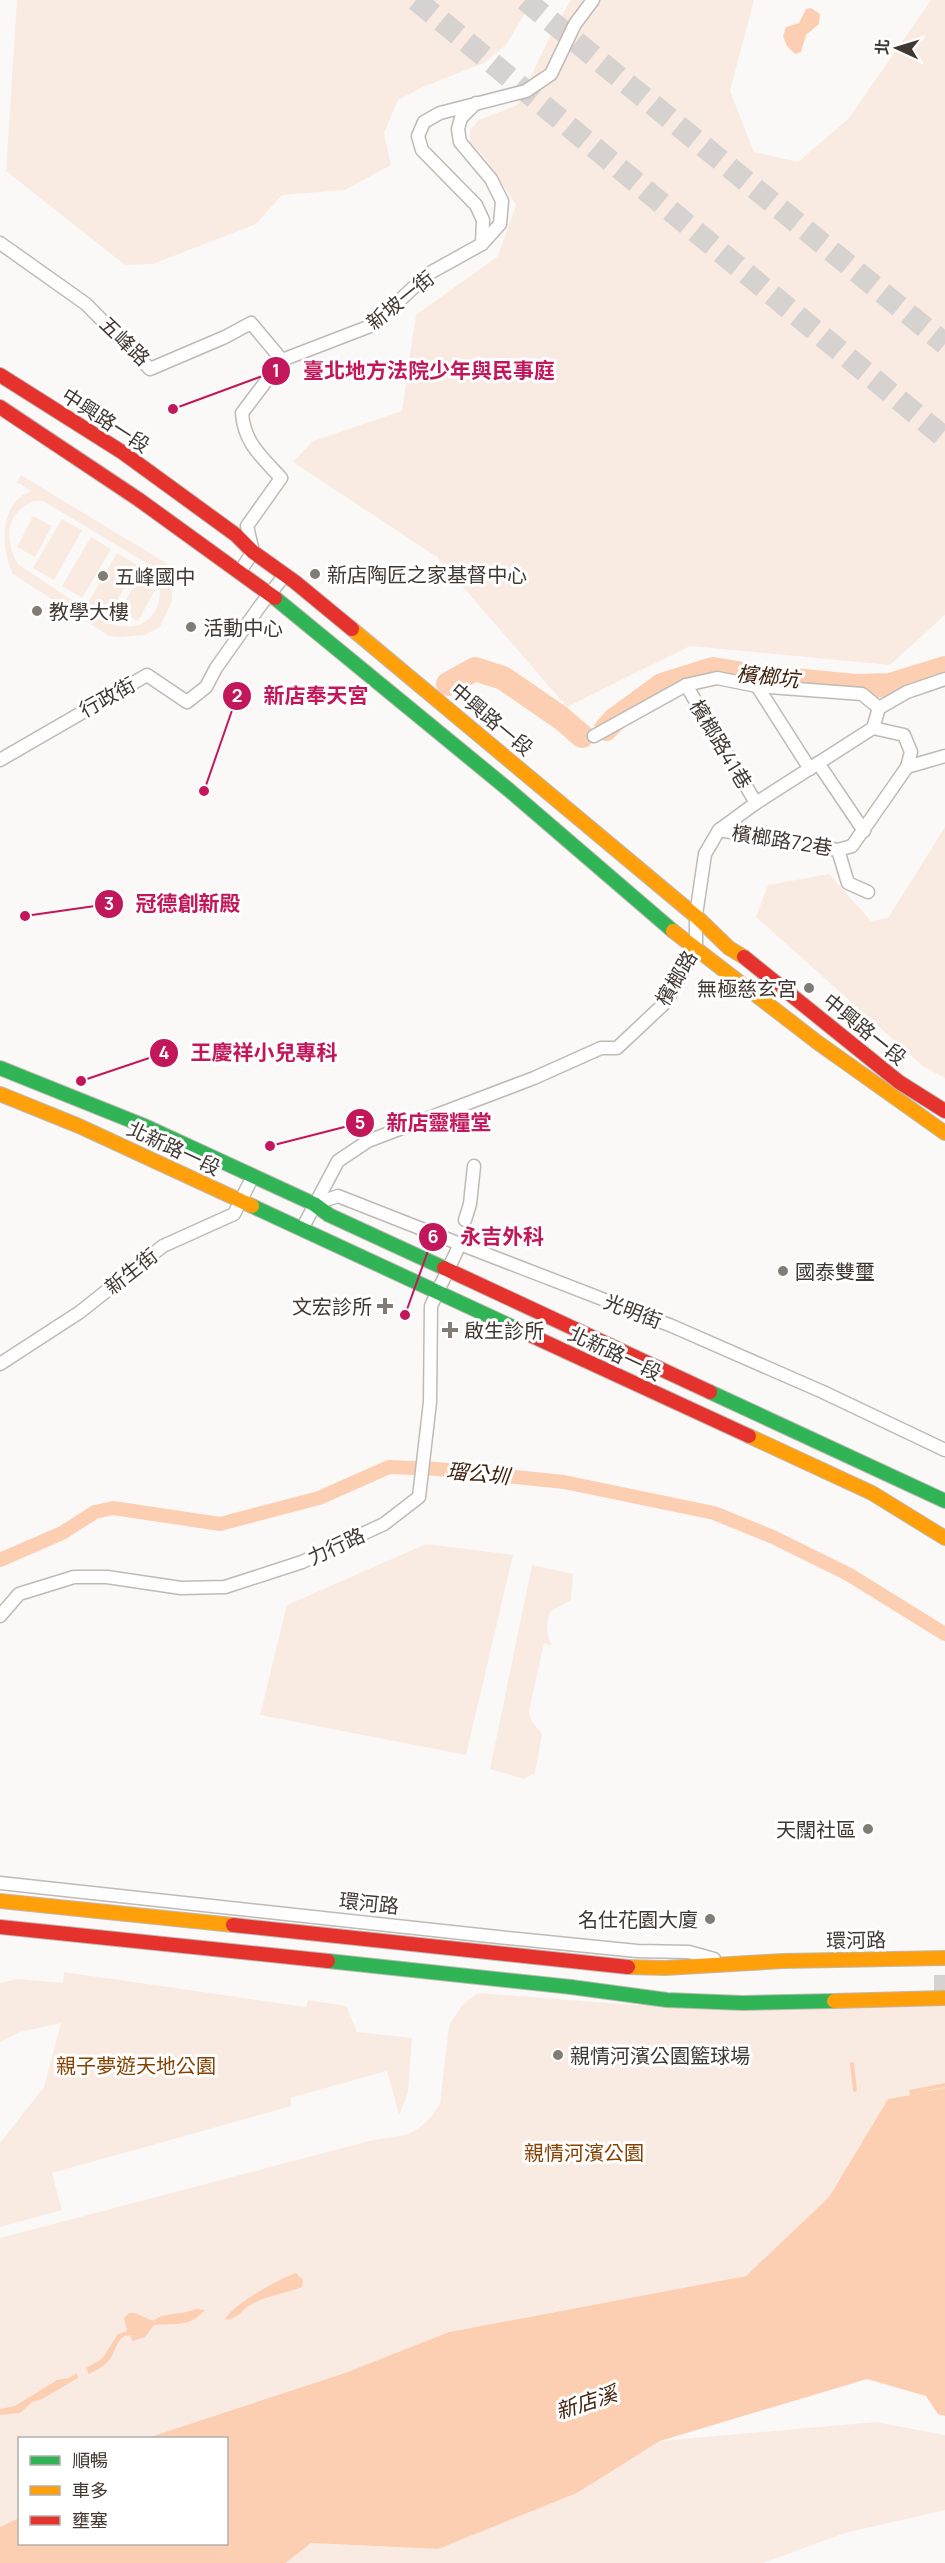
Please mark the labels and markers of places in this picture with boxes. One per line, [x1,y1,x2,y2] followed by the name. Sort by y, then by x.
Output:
[261,351,567,390] callout: 臺北地方法院少年與民事庭
[327,561,527,588] place label: 新店陶匠之家基督中心
[115,563,195,590] place label: 五峰國中
[308,567,322,581] marker: 新店陶匠之家基督中心
[96,569,110,583] marker: 五峰國中
[49,598,129,625] place label: 教學大樓
[30,604,44,618] marker: 教學大樓
[203,614,283,641] place label: 活動中心
[184,620,198,634] marker: 活動中心
[222,677,381,716] callout: 新店奉天宮
[94,884,253,923] callout: 冠德創新殿
[697,975,797,1002] place label: 無極慈玄宮
[802,981,816,995] marker: 無極慈玄宮
[149,1033,350,1072] callout: 王慶祥小兒專科
[345,1104,504,1143] callout: 新店靈糧堂
[418,1217,556,1256] callout: 永吉外科
[795,1258,875,1285] place label: 國泰雙璽
[776,1264,790,1278] marker: 國泰雙璽
[292,1293,372,1320] place label: 文宏診所
[376,1297,394,1315] marker: 文宏診所
[464,1317,544,1344] place label: 啟生診所
[441,1321,459,1339] marker: 啟生診所
[776,1816,856,1843] place label: 天闊社區
[861,1822,875,1836] marker: 天闊社區
[578,1906,698,1933] place label: 名仕花園大廈
[703,1912,717,1926] marker: 名仕花園大廈
[570,2042,750,2069] place label: 親情河濱公園籃球場
[551,2048,565,2062] marker: 親情河濱公園籃球場

